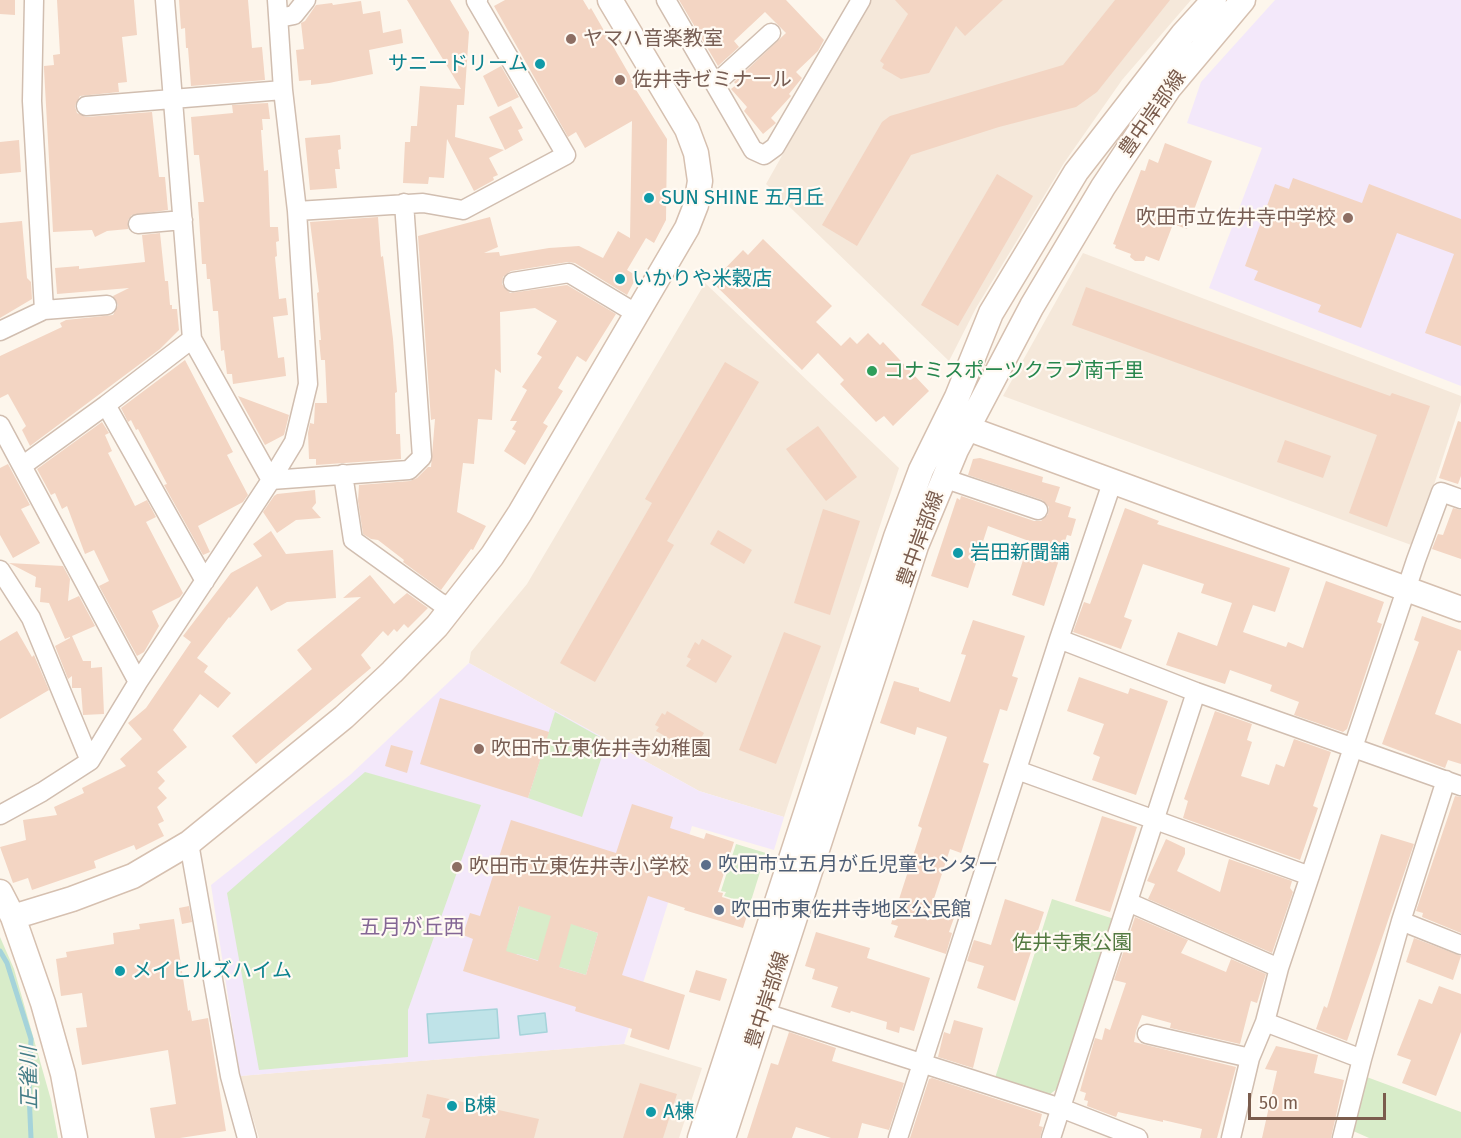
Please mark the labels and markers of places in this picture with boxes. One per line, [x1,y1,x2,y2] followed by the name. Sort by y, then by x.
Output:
[583,27,723,51] place label: ヤマハ音楽教室
[564,32,578,46] marker: ヤマハ音楽教室
[388,52,528,76] place label: サニードリーム
[533,57,547,71] marker: サニードリーム
[632,68,792,92] place label: 佐井寺ゼミナール
[613,73,627,87] marker: 佐井寺ゼミナール
[661,186,824,210] place label: SUN SHINE 五月丘
[642,191,656,205] marker: SUN SHINE 五月丘
[1136,206,1336,230] place label: 吹田市立佐井寺中学校
[1341,211,1355,225] marker: 吹田市立佐井寺中学校
[632,267,772,291] place label: いかりや米穀店
[613,272,627,286] marker: いかりや米穀店
[884,359,1144,383] place label: コナミスポーツクラブ南千里
[865,364,879,378] marker: コナミスポーツクラブ南千里
[970,541,1070,565] place label: 岩田新聞舗
[951,546,965,560] marker: 岩田新聞舗
[491,737,711,761] place label: 吹田市立東佐井寺幼稚園
[472,742,486,756] marker: 吹田市立東佐井寺幼稚園
[718,853,998,877] place label: 吹田市立五月が丘児童センター
[469,855,689,879] place label: 吹田市立東佐井寺小学校
[699,858,713,872] marker: 吹田市立五月が丘児童センター
[450,860,464,874] marker: 吹田市立東佐井寺小学校
[731,898,971,922] place label: 吹田市東佐井寺地区公民館
[712,903,726,917] marker: 吹田市東佐井寺地区公民館
[132,959,292,983] place label: メイヒルズハイム
[113,964,127,978] marker: メイヒルズハイム
[464,1094,496,1118] place label: B棟
[445,1099,459,1113] marker: B棟
[663,1100,694,1124] place label: A棟
[644,1105,658,1119] marker: A棟

